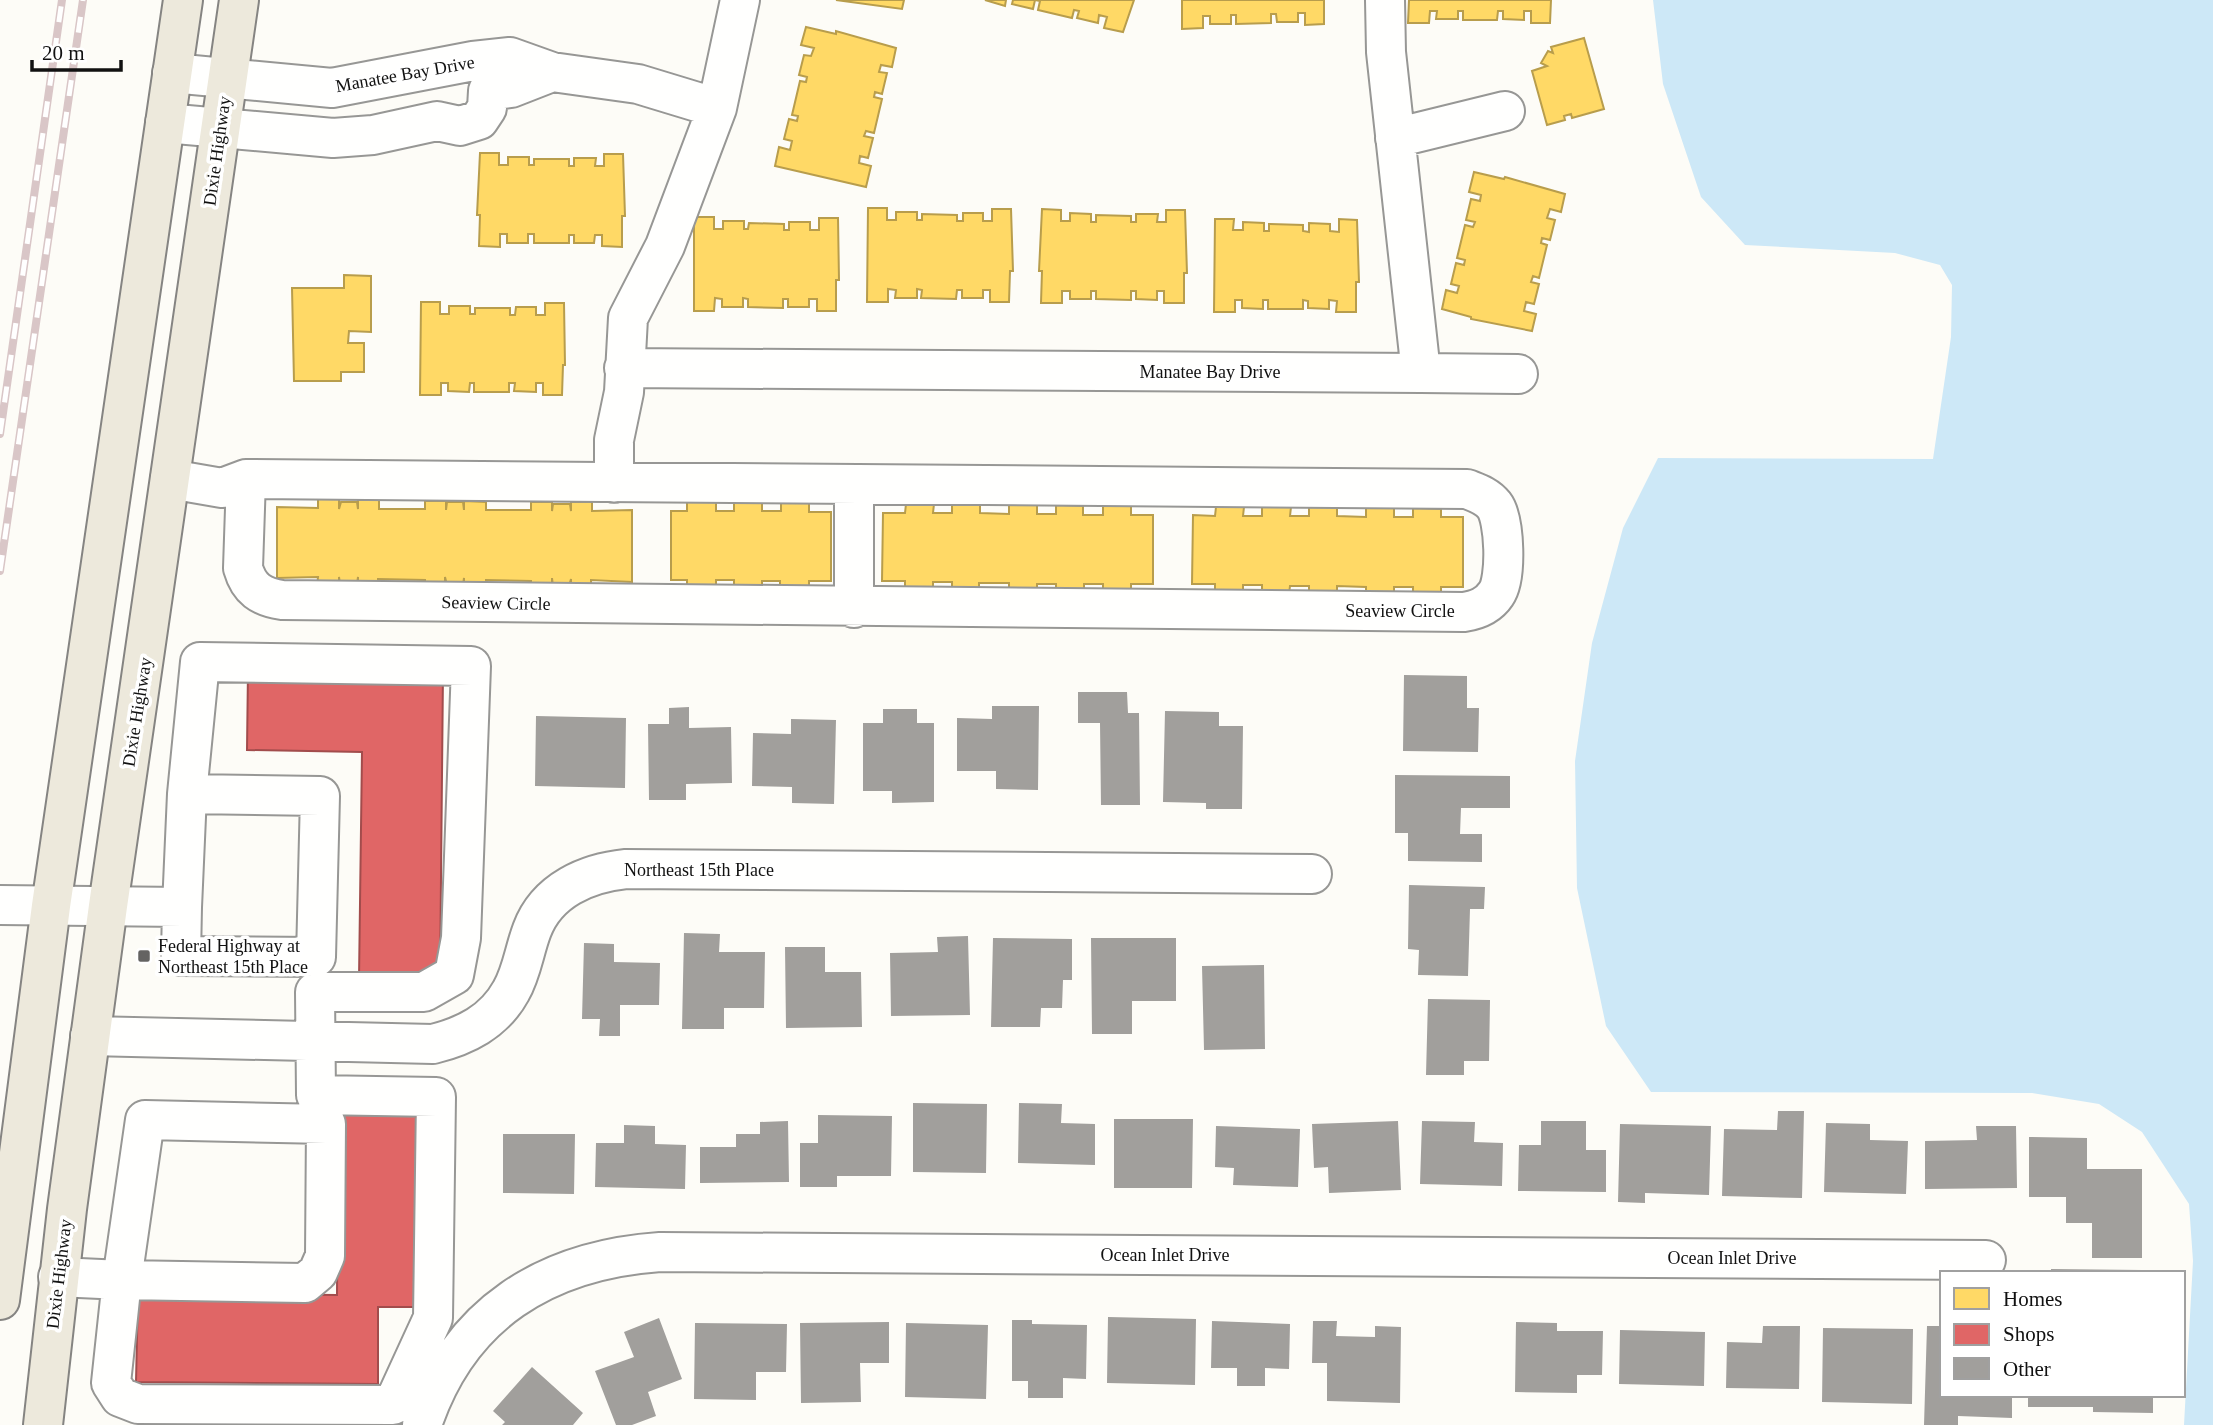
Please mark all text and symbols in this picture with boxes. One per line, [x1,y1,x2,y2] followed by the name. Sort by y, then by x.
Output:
[32,28,121,72] scale bar
[42,41,85,65] text: 20 m
[334,52,476,96] street label: Manatee Bay Drive
[199,95,235,207] street label: Dixie Highway
[1140,362,1280,382] street label: Manatee Bay Drive
[441,592,551,614] street label: Seaview Circle
[1345,601,1455,621] street label: Seaview Circle
[118,656,156,768] street label: Dixie Highway
[624,860,774,880] street label: Northeast 15th Place
[158,936,308,977] place label: Federal Highway at Northeast 15th Place
[136,948,152,964] marker: Federal Highway at Northeast 15th Place
[42,1218,76,1330] street label: Dixie Highway
[1101,1245,1229,1265] street label: Ocean Inlet Drive
[1668,1248,1796,1268] street label: Ocean Inlet Drive
[1940,1271,2185,1397] legend
[2003,1287,2063,1311] text: Homes
[2003,1322,2054,1346] text: Shops
[2003,1357,2051,1381] text: Other

